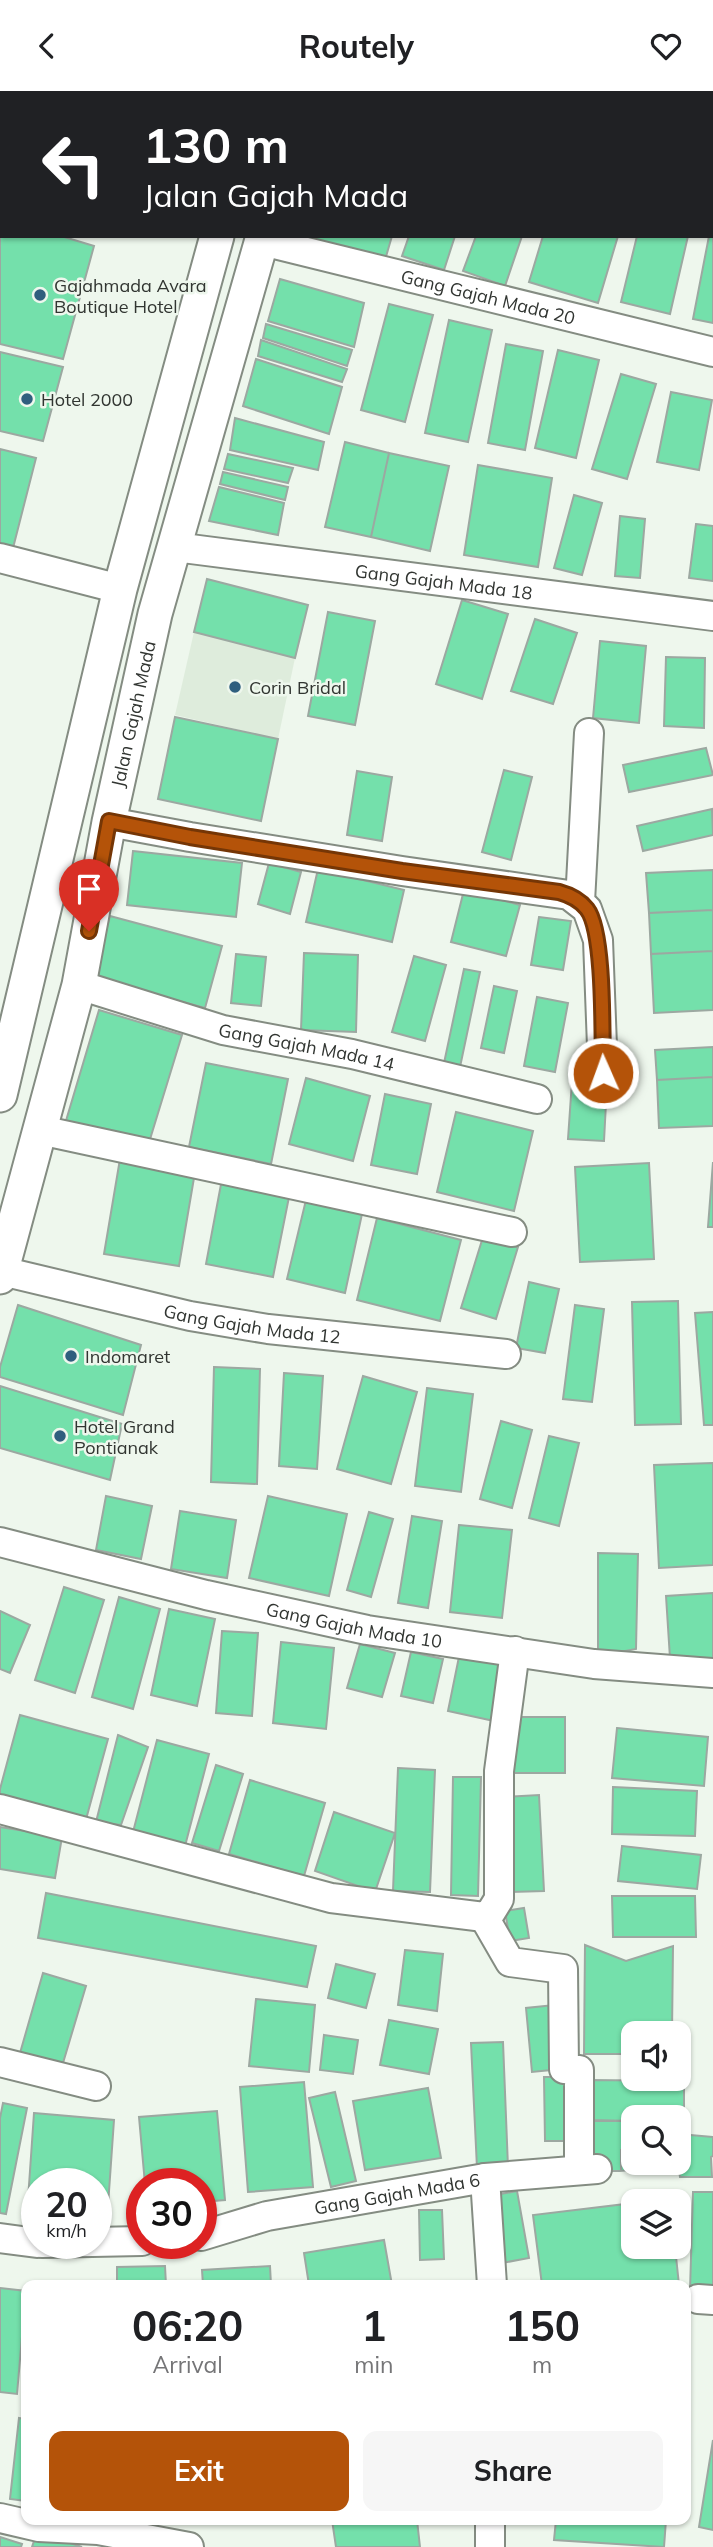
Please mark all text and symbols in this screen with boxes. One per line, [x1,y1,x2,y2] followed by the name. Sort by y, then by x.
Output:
[299,26,414,66] text: Routely
[28,27,66,65] icon: back
[647,27,685,65] icon: heart
[143,114,289,175] text: 130 m
[28,119,119,210] icon: left
[143,175,408,215] text: Jalan Gajah Mada
[399,264,578,329] street label: Gang Gajah Mada 20
[54,274,207,318] place label: Gajahmada Avara Boutique Hotel
[32,287,48,303] marker: Gajahmada Avara Boutique Hotel
[41,388,133,411] place label: Hotel 2000
[19,391,35,407] marker: Hotel 2000
[354,559,534,604] street label: Gang Gajah Mada 18
[106,638,160,789] street label: Jalan Gajah Mada
[249,676,346,699] place label: Corin Bridal
[227,679,243,695] marker: Corin Bridal
[59,859,119,931] pin
[70,870,108,908] icon: arrive
[217,1018,397,1075] street label: Gang Gajah Mada 14
[566,1036,640,1110] position arrow
[161,1299,342,1348] street label: Gang Gajah Mada 12
[85,1345,170,1368] place label: Indomaret
[63,1348,79,1364] marker: Indomaret
[74,1415,175,1459] place label: Hotel Grand Pontianak
[52,1428,68,1444] marker: Hotel Grand Pontianak
[264,1597,444,1653] street label: Gang Gajah Mada 10
[621,2021,691,2259] map controls
[621,2021,691,2091] button: sound
[621,2105,691,2175] button: search
[126,2168,217,2259] speed limit sign: 30
[312,2168,482,2219] street label: Gang Gajah Mada 6
[45,2182,88,2226] text: 20
[621,2189,691,2259] button: layers
[46,2219,87,2242] text: km/h
[132,2299,243,2352] text: 06:20
[361,2299,386,2352] text: 1
[504,2299,580,2352] text: 150
[152,2350,223,2379] text: Arrival
[354,2350,393,2379] text: min
[532,2350,552,2379] text: m
[49,2431,349,2511] button: Exit
[363,2431,663,2511] button: Share

